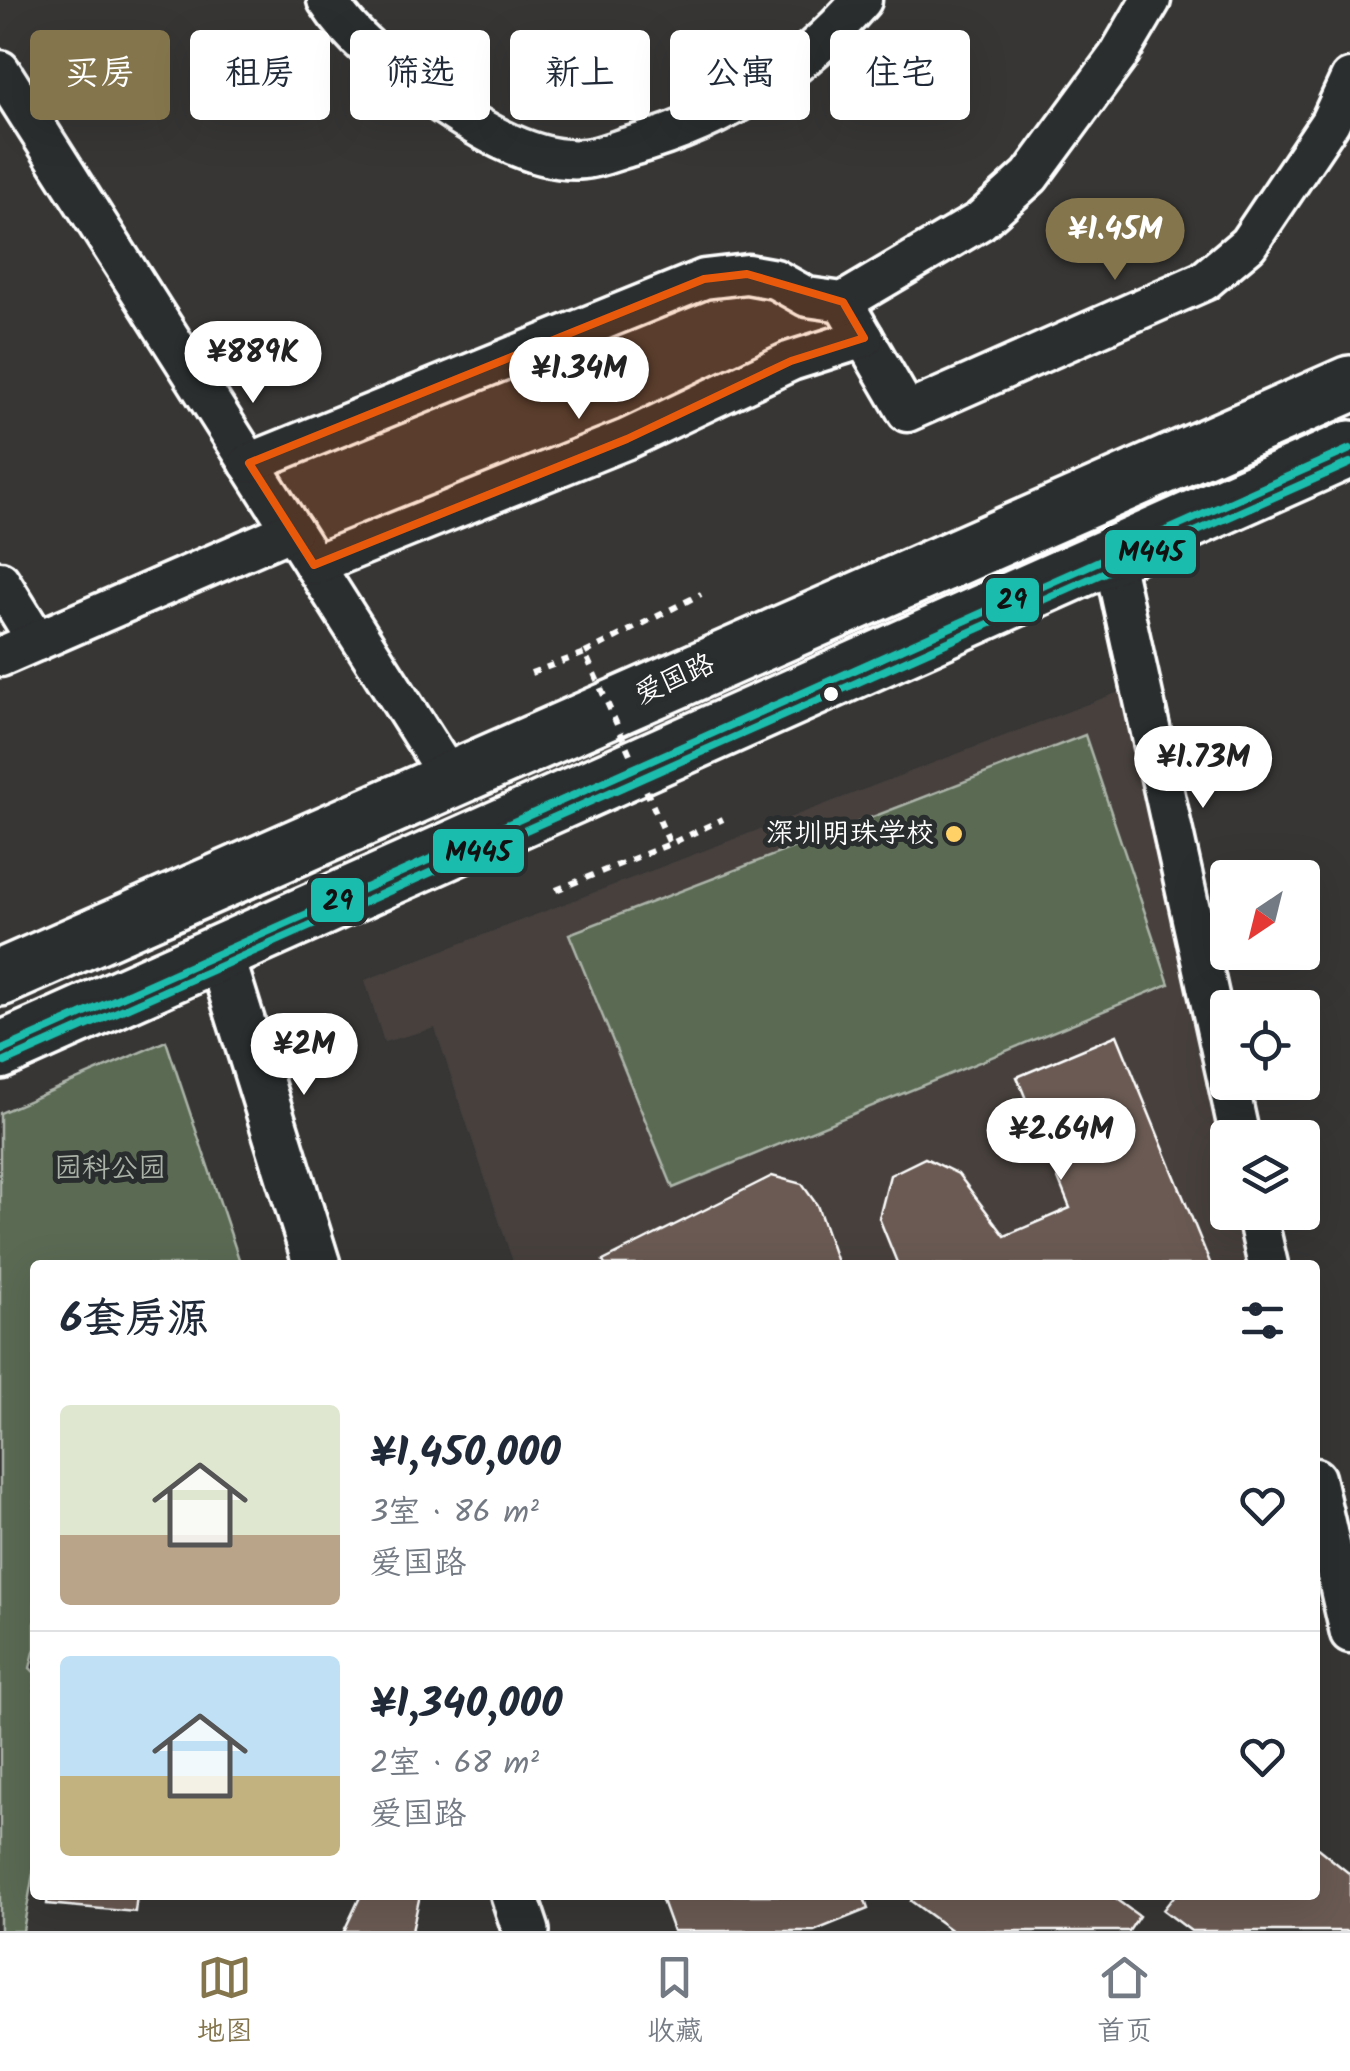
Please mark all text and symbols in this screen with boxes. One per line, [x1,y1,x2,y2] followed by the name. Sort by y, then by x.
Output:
[30,30,170,120] chip: 买房
[190,30,330,120] chip: 租房
[350,30,490,120] chip: 筛选
[510,30,650,120] chip: 新上
[670,30,810,120] chip: 公寓
[830,30,970,120] chip: 住宅
[1034,198,1196,283] pin: ¥1.45M
[1068,205,1162,256] text: ¥1.45M
[183,321,323,406] pin: ¥889K
[207,328,299,379] text: ¥889K
[498,337,660,422] pin: ¥1.34M
[531,344,627,395] text: ¥1.34M
[1103,528,1198,576] line badge: M445
[1118,531,1187,576] text: M445
[984,576,1041,624] line badge: 29
[997,579,1027,624] text: 29
[627,642,723,718] street label: 爱国路
[821,684,841,704] unlabelled marker
[1122,726,1284,811] pin: ¥1.73M
[1156,733,1250,784] text: ¥1.73M
[766,812,934,857] place label: 深圳明珠学校
[943,823,965,845] marker: 深圳明珠学校
[431,827,526,875] line badge: M445
[445,831,514,876] text: M445
[1210,860,1320,970] north arrow
[1210,860,1320,1230] map controls
[309,876,366,924] line badge: 29
[323,880,353,925] text: 29
[1210,990,1320,1100] button: locate
[256,1013,352,1098] pin: ¥2M
[273,1020,335,1071] text: ¥2M
[980,1098,1142,1183] pin: ¥2.64M
[1009,1105,1113,1156] text: ¥2.64M
[1210,1120,1320,1230] button: layers
[54,1147,166,1192] park label: 园科公园
[60,1287,209,1354] text: 6套房源
[1235,1293,1290,1348] icon: filters
[370,1421,561,1488] text: ¥1,450,000
[140,1445,260,1565] icon: home
[1235,1478,1290,1533] icon: heart
[370,1488,539,1539] text: 3室 · 86 m²
[370,1539,466,1590] text: 爱国路
[370,1672,563,1739] text: ¥1,340,000
[140,1696,260,1816] icon: home
[1235,1729,1290,1784] icon: heart
[370,1739,539,1790] text: 2室 · 68 m²
[370,1790,466,1841] text: 爱国路
[197,1950,253,2055] tab: 地图
[647,1950,703,2055] tab: 收藏
[1097,1950,1153,2055] tab: 首页

